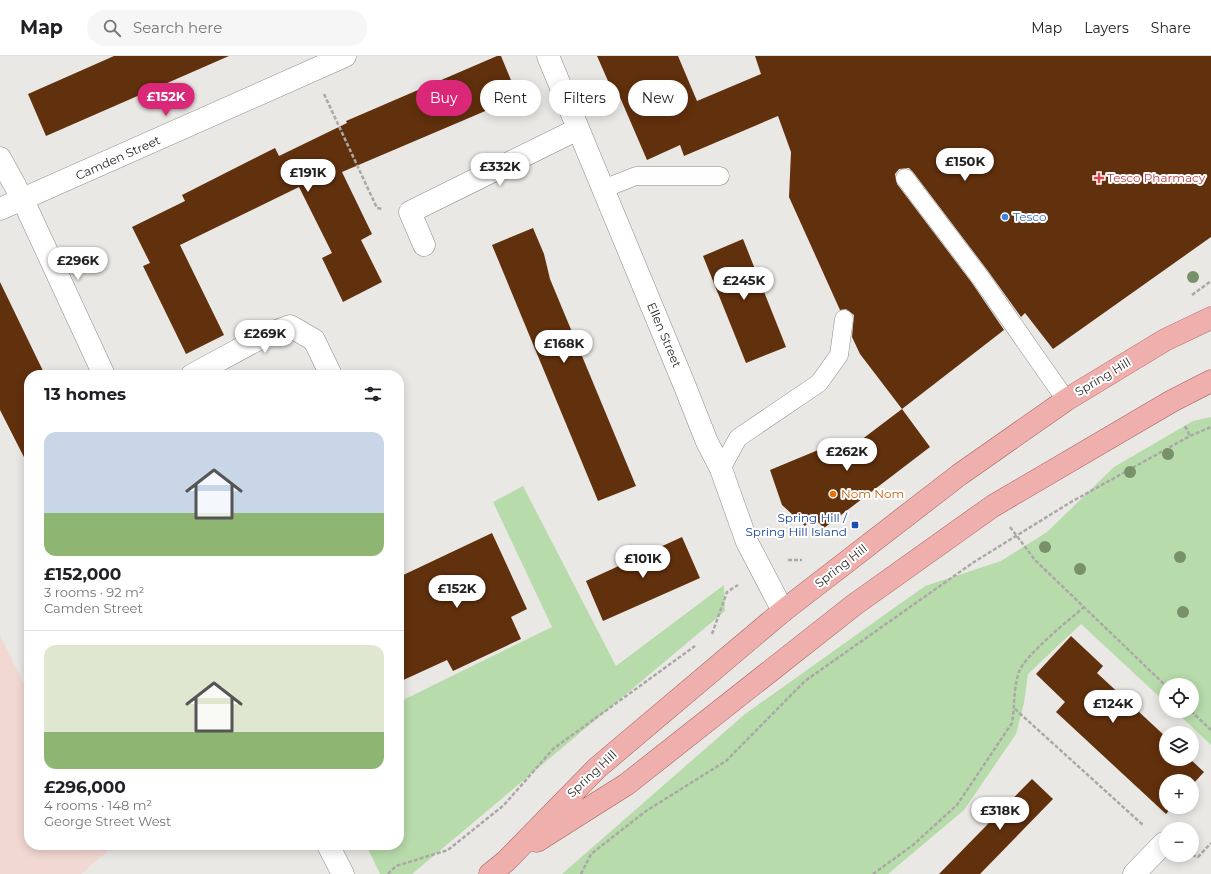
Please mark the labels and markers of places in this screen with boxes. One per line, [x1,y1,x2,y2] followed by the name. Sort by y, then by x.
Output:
[138,83,194,117] pin: £152K
[937,148,993,182] pin: £150K
[472,153,528,187] pin: £332K
[280,159,336,193] pin: £191K
[1107,170,1206,185] place label: Tesco Pharmacy
[1094,173,1104,183] marker: Tesco Pharmacy
[1013,209,1047,224] place label: Tesco
[1000,212,1010,222] marker: Tesco
[50,247,106,281] pin: £296K
[716,267,772,301] pin: £245K
[237,320,293,354] pin: £269K
[536,330,592,364] pin: £168K
[819,438,875,472] pin: £262K
[841,486,904,501] place label: Nom Nom
[828,489,838,499] marker: Nom Nom
[745,510,848,539] place label: Spring Hill / Spring Hill Island
[850,520,860,530] marker: Spring Hill / Spring Hill Island
[615,545,671,579] pin: £101K
[429,575,485,609] pin: £152K
[1085,690,1141,724] pin: £124K
[972,797,1028,831] pin: £318K

